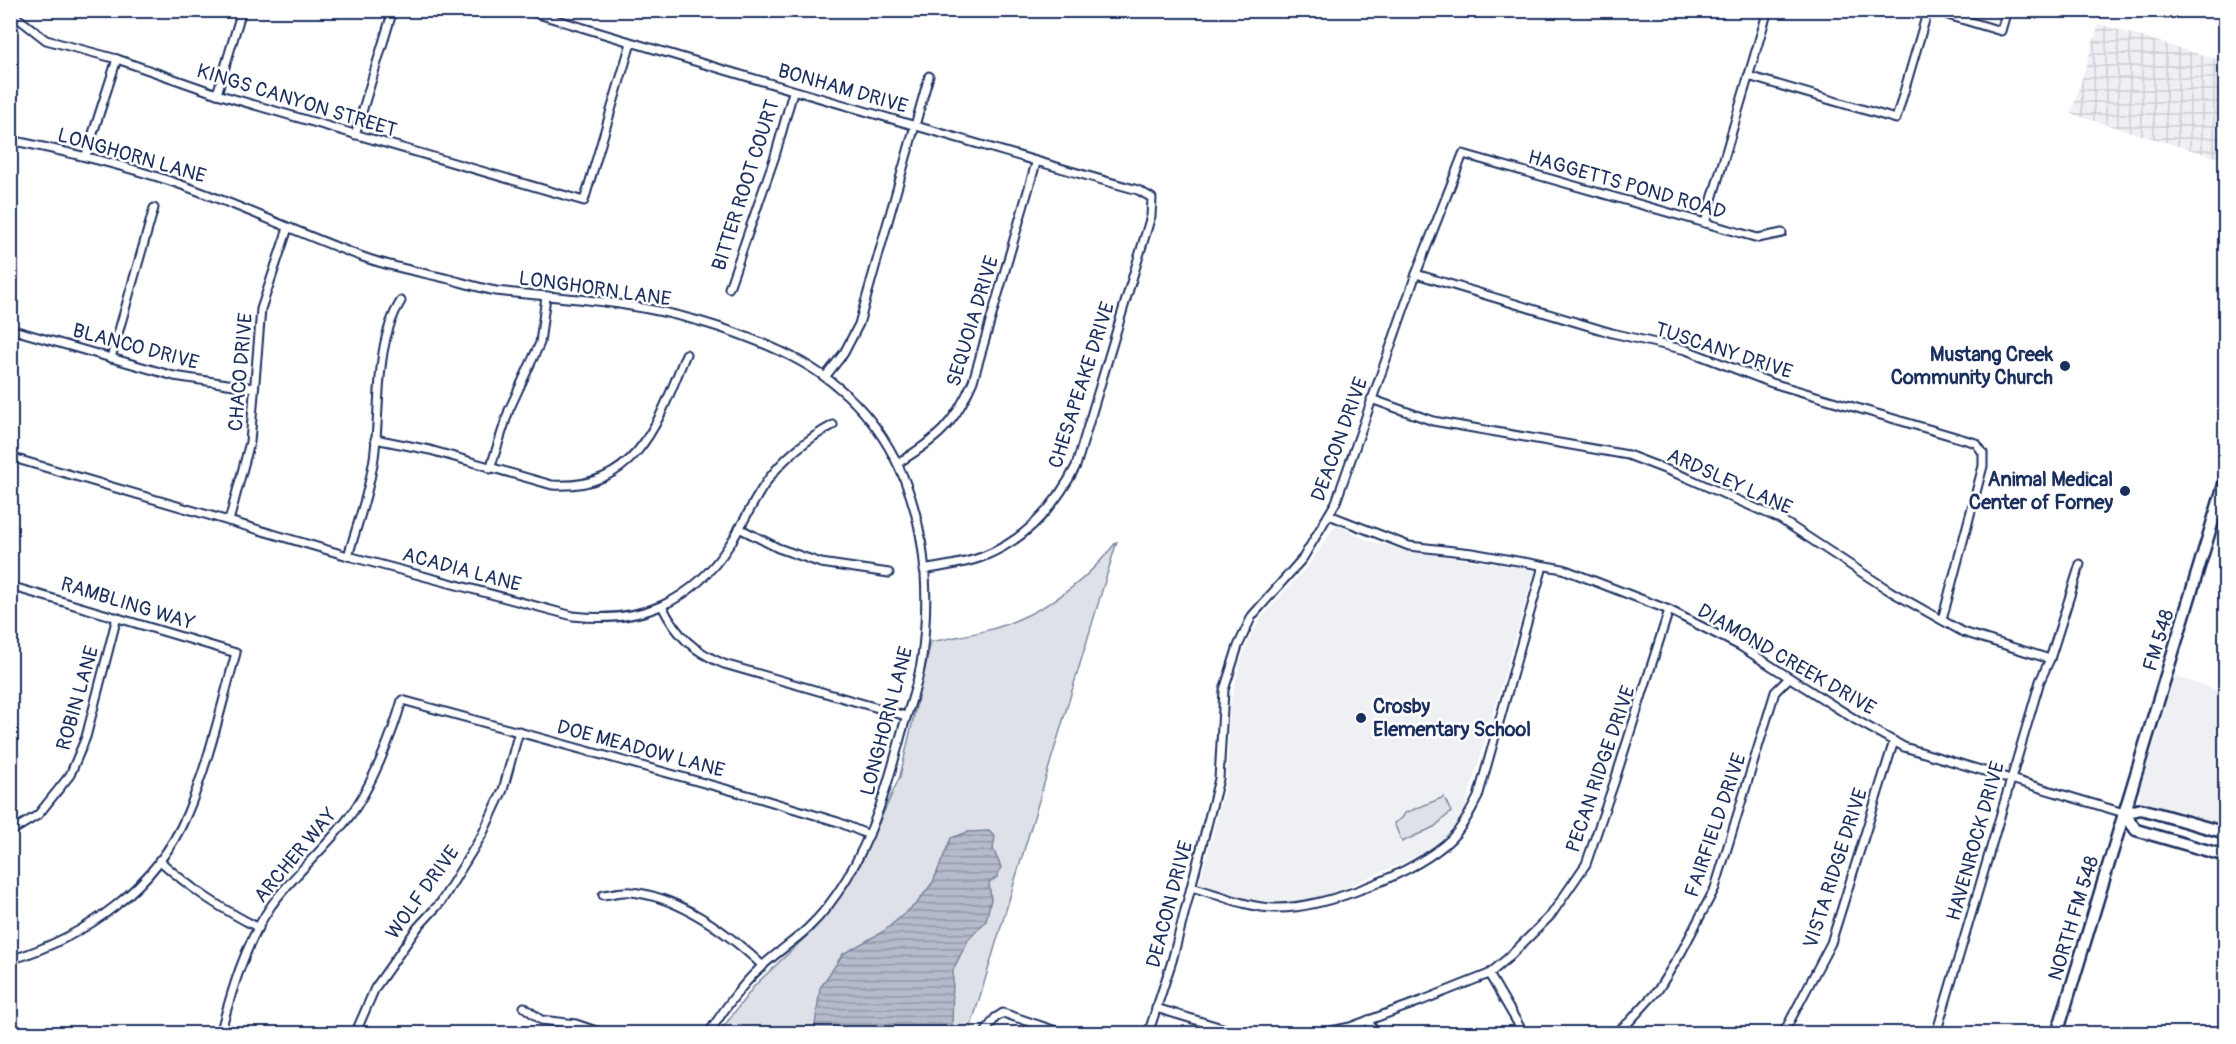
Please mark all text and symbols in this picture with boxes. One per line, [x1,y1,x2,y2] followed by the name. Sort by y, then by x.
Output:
[194,58,400,143] street label: KINGS CANYON STREET
[775,58,911,119] street label: BONHAM DRIVE
[706,97,785,274] street label: BITTER ROOT COURT
[55,122,209,189] street label: LONGHORN LANE
[1525,144,1729,225] street label: HAGGETTS POND ROAD
[941,253,1004,390] street label: SEQUOIA DRIVE
[517,265,673,312] street label: LONGHORN LANE
[1043,299,1120,471] street label: CHESAPEAKE DRIVE
[223,312,258,432] street label: CHACO DRIVE
[1652,316,1796,384] street label: TUSCANY DRIVE
[70,318,202,375] street label: BLANCO DRIVE
[1891,342,2054,390] place label: Mustang Creek Community Church
[2058,359,2072,373] marker: Mustang Creek Community Church
[1305,374,1373,505] street label: DEACON DRIVE
[1663,443,1796,520] street label: ARDSLEY LANE
[1969,467,2113,515] place label: Animal Medical Center of Forney
[2118,484,2132,498] marker: Animal Medical Center of Forney
[400,542,524,597] street label: ACADIA LANE
[58,571,198,636] street label: RAMBLING WAY
[1693,598,1880,721] street label: DIAMOND CREEK DRIVE
[2137,606,2180,674] street label: FM 548
[51,643,104,753] street label: ROBIN LANE
[855,644,918,798] street label: LONGHORN LANE
[1560,683,1641,856] street label: PECAN RIDGE DRIVE
[1373,694,1531,742] place label: Crosby Elementary School
[1354,711,1368,725] marker: Crosby Elementary School
[554,714,727,783] street label: DOE MEADOW LANE
[1679,750,1752,900] street label: FAIRFIELD DRIVE
[1941,759,2010,924] street label: HAVENROCK DRIVE
[1798,785,1873,951] street label: VISTA RIDGE DRIVE
[248,802,343,908] street label: ARCHER WAY
[1141,838,1198,970] street label: DEACON DRIVE
[380,841,465,944] street label: WOLF DRIVE
[2043,853,2104,984] street label: NORTH FM 548

